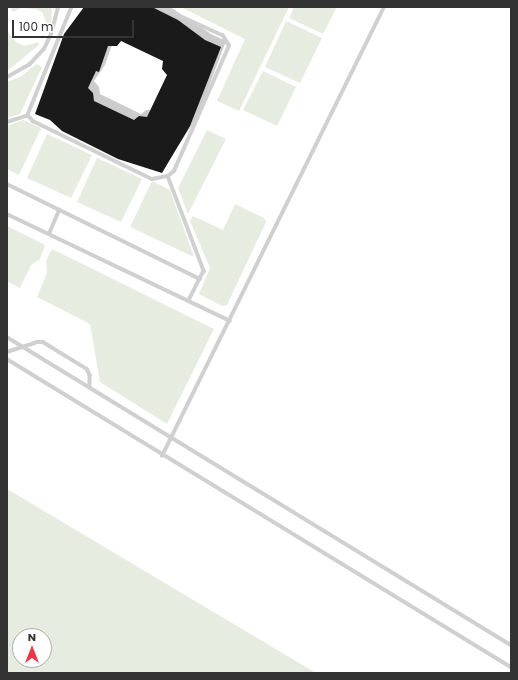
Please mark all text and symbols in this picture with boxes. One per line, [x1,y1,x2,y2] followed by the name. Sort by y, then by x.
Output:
[14,12,136,38] scale bar
[19,18,53,35] text: 100 m
[12,628,52,668] north arrow
[28,629,36,645] text: N

